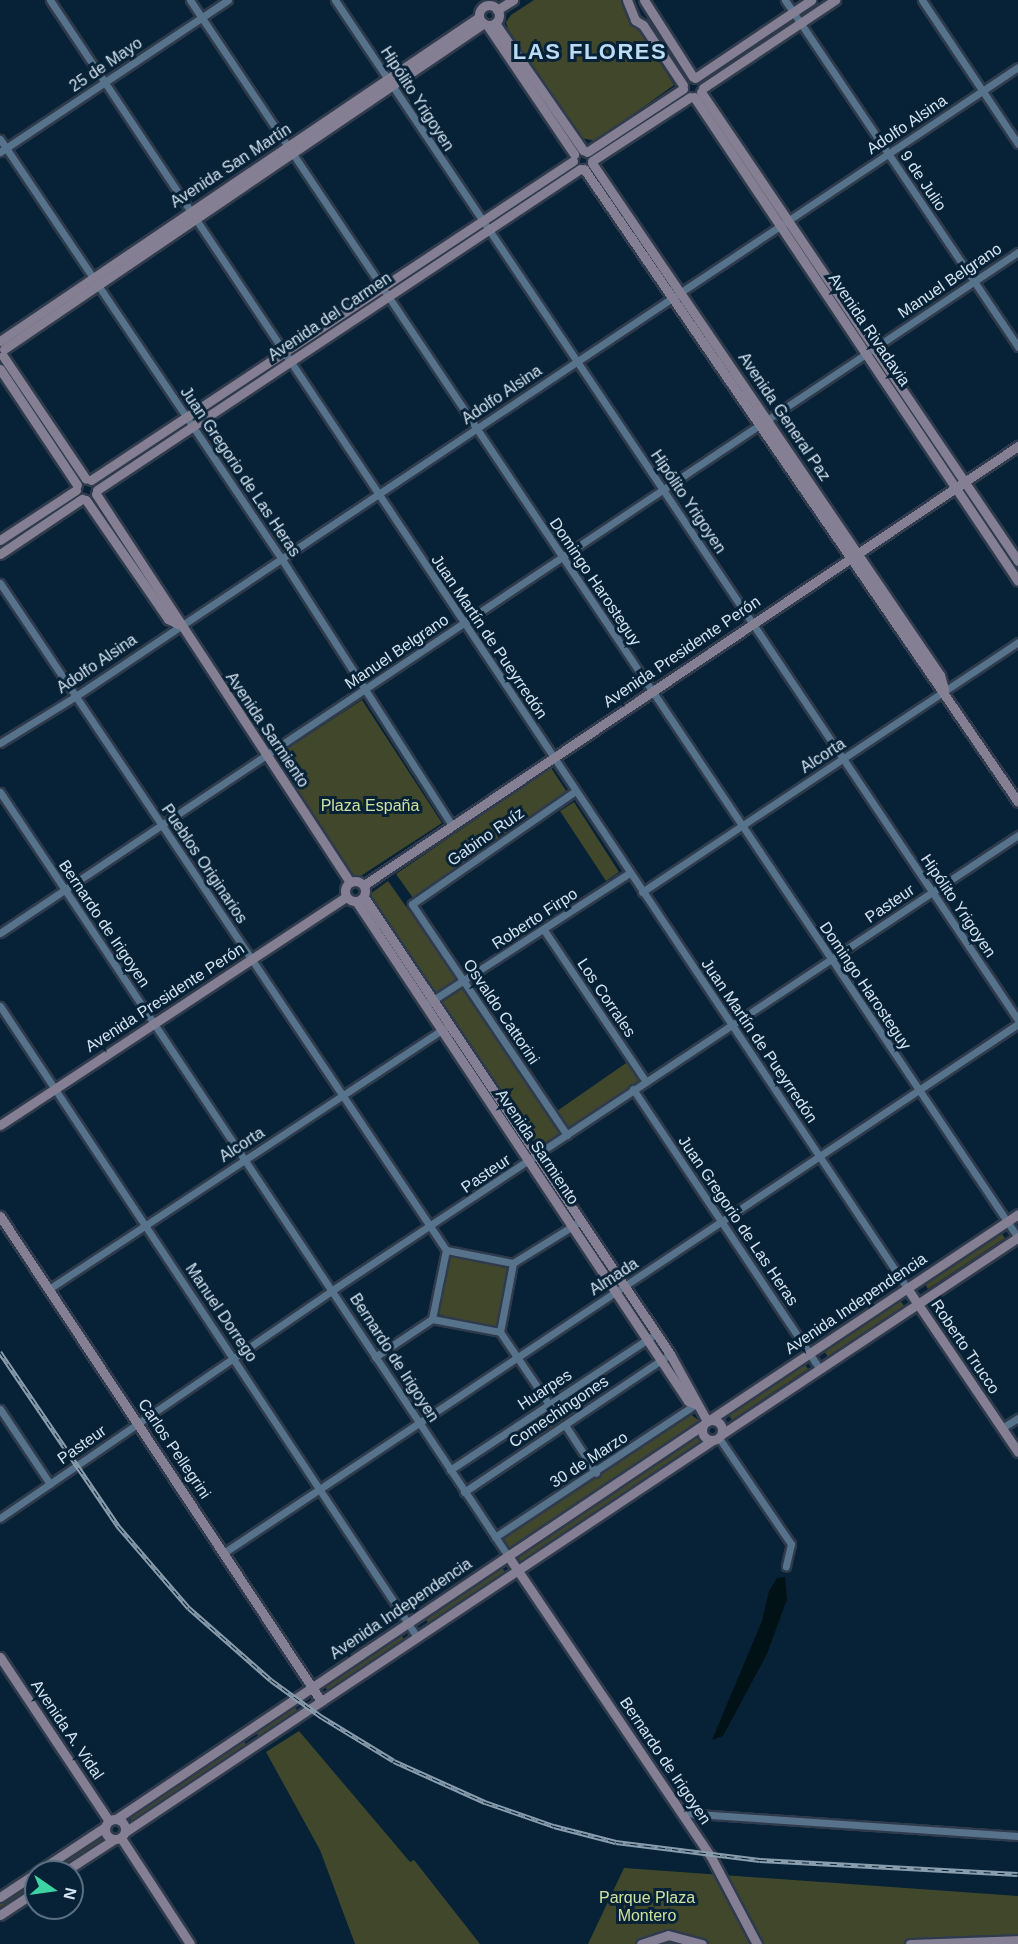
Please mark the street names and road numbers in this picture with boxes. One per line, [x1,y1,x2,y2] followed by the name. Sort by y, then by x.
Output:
[66,34,146,96] street label: 25 de Mayo
[376,43,458,155] street label: Hipólito Yrigoyen
[863,91,951,159] street label: Adolfo Alsina
[167,120,295,212] street label: Avenida San Martín
[896,147,950,215] street label: 9 de Julio
[894,239,1006,323] street label: Manuel Belgrano
[265,269,395,365] street label: Avenida del Carmen
[824,270,914,390] street label: Avenida Rivadavia
[734,349,834,485] street label: Avenida General Paz
[458,361,546,429] street label: Adolfo Alsina
[176,383,304,561] street label: Juan Gregorio de Las Heras
[646,446,730,558] street label: Hipólito Yrigoyen
[545,514,645,650] street label: Domingo Harosteguy
[427,551,551,723] street label: Juan Martín de Pueyrredón
[600,592,764,712] street label: Avenida Presidente Perón
[341,610,453,694] street label: Manuel Belgrano
[53,630,141,698] street label: Adolfo Alsina
[221,669,313,791] street label: Avenida Sarmiento
[797,734,849,778] street label: Alcorta
[157,801,251,927] street label: Pueblos Originarios
[444,804,528,870] street label: Gabino Ruíz
[916,850,1000,962] street label: Hipólito Yrigoyen
[54,857,154,991] street label: Bernardo de Irigoyen
[862,881,918,927] street label: Pasteur
[489,884,581,954] street label: Roberto Firpo
[815,918,915,1054] street label: Domingo Harosteguy
[82,939,248,1057] street label: Avenida Presidente Perón
[573,955,639,1041] street label: Los Corrales
[697,955,821,1127] street label: Juan Martín de Pueyrredón
[459,956,543,1068] street label: Osvaldo Cattorini
[491,1086,583,1208] street label: Avenida Sarmiento
[216,1123,268,1167] street label: Alcorta
[674,1132,802,1310] street label: Juan Gregorio de Las Heras
[458,1151,514,1197] street label: Pasteur
[781,1249,931,1359] street label: Avenida Independencia
[586,1254,642,1300] street label: Almada
[181,1260,261,1366] street label: Manuel Dorrego
[345,1290,443,1426] street label: Bernardo de Irigoyen
[926,1296,1004,1398] street label: Roberto Trucco
[514,1365,576,1415] street label: Huarpes
[506,1372,612,1452] street label: Comechingones
[133,1395,215,1503] street label: Carlos Pellegrini
[54,1421,110,1469] street label: Pasteur
[546,1428,632,1492] street label: 30 de Marzo
[326,1554,476,1664] street label: Avenida Independencia
[26,1676,108,1784] street label: Avenida A. Vidal
[615,1694,715,1828] street label: Bernardo de Irigoyen

